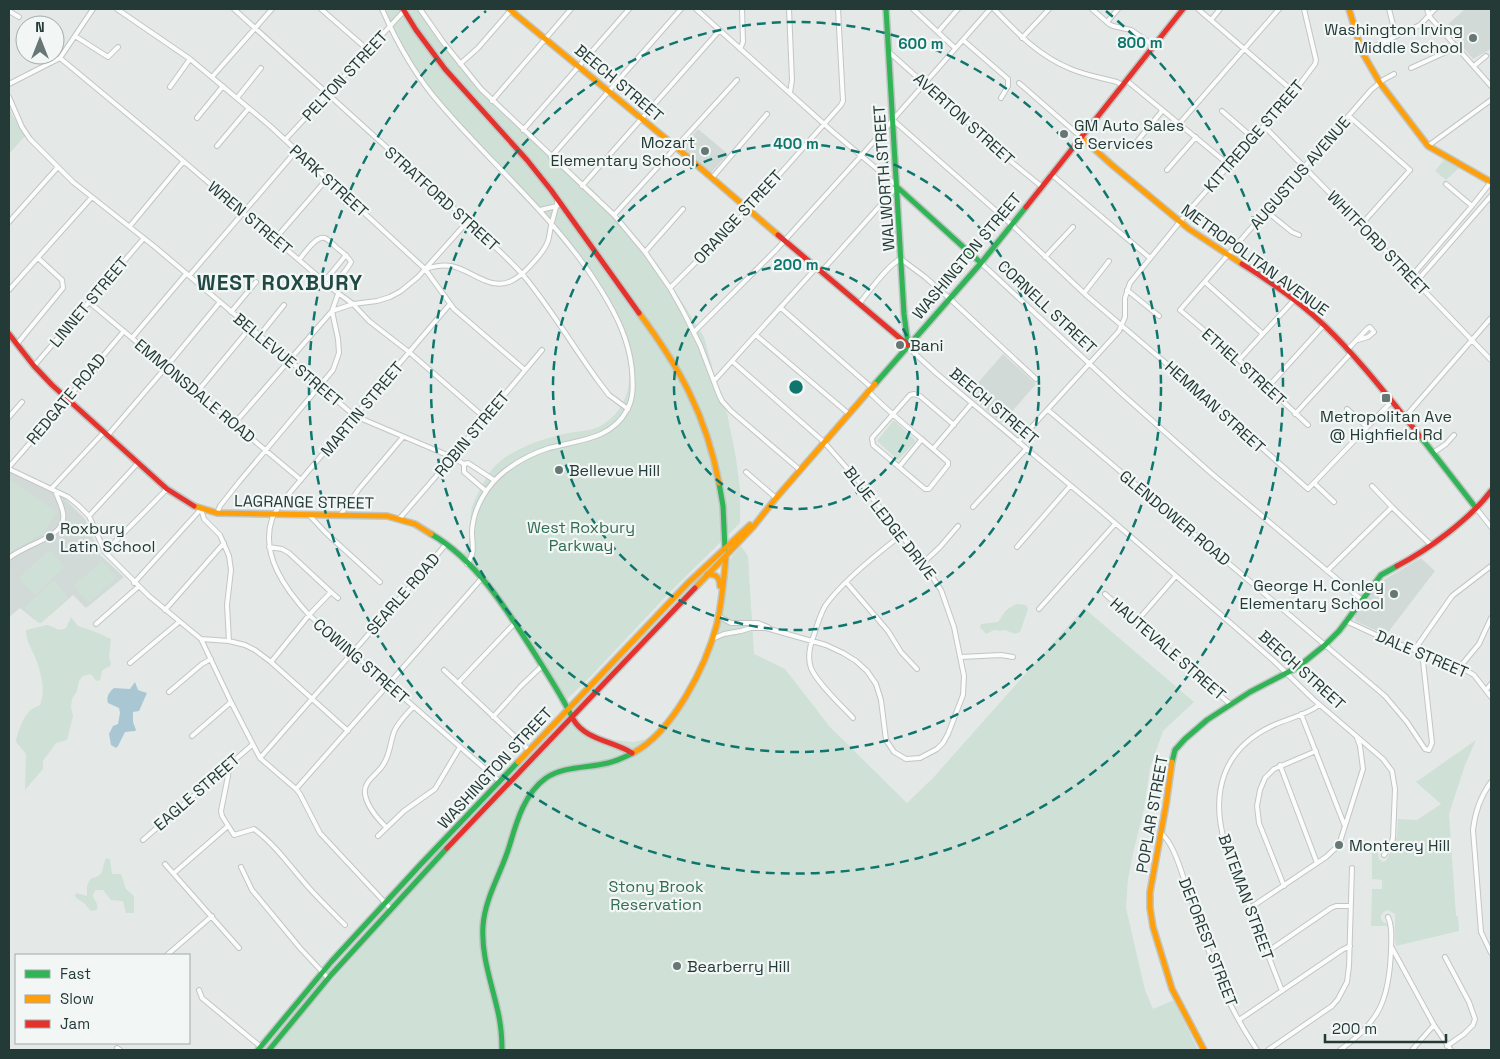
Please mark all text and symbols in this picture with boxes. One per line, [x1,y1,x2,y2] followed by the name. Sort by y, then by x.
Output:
[15,15,65,65] north arrow
[35,18,45,36] text: N
[1324,19,1463,58] place label: Washington Irving Middle School
[298,26,392,126] street label: PELTON STREET
[1467,32,1479,44] marker: Washington Irving Middle School
[1117,33,1163,52] text: 800 m
[898,34,944,53] text: 600 m
[570,40,668,126] street label: BEECH STREET
[909,68,1019,170] street label: AVERTON STREET
[1199,75,1309,197] street label: KITTREDGE STREET
[868,104,900,252] street label: WALWORTH STREET
[1245,112,1355,234] street label: AUGUSTUS AVENUE
[1074,115,1184,154] place label: GM Auto Sales & Services
[1058,128,1070,140] marker: GM Auto Sales & Services
[550,132,695,171] place label: Mozart Elementary School
[773,134,819,153] text: 400 m
[285,140,373,222] street label: PARK STREET
[380,142,504,256] street label: STRATFORD STREET
[699,145,711,157] marker: Mozart Elementary School
[689,165,787,269] street label: ORANGE STREET
[203,177,297,259] street label: WREN STREET
[1322,186,1434,300] street label: WHITFORD STREET
[908,188,1026,324] street label: WASHINGTON STREET
[1177,199,1333,321] street label: METROPOLITAN AVENUE
[45,252,133,352] street label: LINNET STREET
[774,255,818,274] text: 200 m
[993,256,1101,358] street label: CORNELL STREET
[197,269,363,296] district label: WEST ROXBURY
[229,308,347,412] street label: BELLEVUE STREET
[1197,324,1291,410] street label: ETHEL STREET
[130,334,260,448] street label: EMMONSDALE ROAD
[910,335,944,356] place label: Bani
[894,339,906,351] marker: Bani
[22,349,110,449] street label: REDGATE ROAD
[1160,356,1270,458] street label: HEMMAN STREET
[316,357,408,461] street label: MARTIN STREET
[945,363,1043,449] street label: BEECH STREET
[787,378,805,396] centre of rings
[430,387,514,481] street label: ROBIN STREET
[1380,392,1392,404] marker: Metropolitan Ave @ Highfield Rd
[1320,406,1452,445] place label: Metropolitan Ave @ Highfield Rd
[569,460,660,481] place label: Bellevue Hill
[839,462,941,584] street label: BLUE LEDGE DRIVE
[553,464,565,476] marker: Bellevue Hill
[1115,465,1235,571] street label: GLENDOWER ROAD
[234,490,374,514] street label: LAGRANGE STREET
[527,517,635,556] park label: West Roxbury Parkway
[60,518,156,557] place label: Roxbury Latin School
[44,531,56,543] marker: Roxbury Latin School
[362,549,444,639] street label: SEARLE ROAD
[1239,575,1384,614] place label: George H. Conley Elementary School
[1388,588,1400,600] marker: George H. Conley Elementary School
[1106,593,1230,705] street label: HAUTEVALE STREET
[309,614,413,708] street label: COWING STREET
[1254,625,1350,715] street label: BEECH STREET
[1372,625,1472,683] street label: DALE STREET
[433,703,557,833] street label: WASHINGTON STREET
[150,749,244,835] street label: EAGLE STREET
[1131,753,1173,875] street label: POPLAR STREET
[1213,831,1279,963] street label: BATEMAN STREET
[1349,835,1450,856] place label: Monterey Hill
[1333,839,1345,851] marker: Monterey Hill
[1174,874,1242,1010] street label: DEFOREST STREET
[608,876,704,915] park label: Stony Brook Reservation
[15,954,190,1044] legend
[687,956,790,977] place label: Bearberry Hill
[671,960,683,972] marker: Bearberry Hill
[60,964,91,983] text: Fast
[60,989,94,1008] text: Slow
[1325,1012,1446,1044] scale bar
[60,1014,90,1033] text: Jam
[1332,1019,1377,1038] text: 200 m

